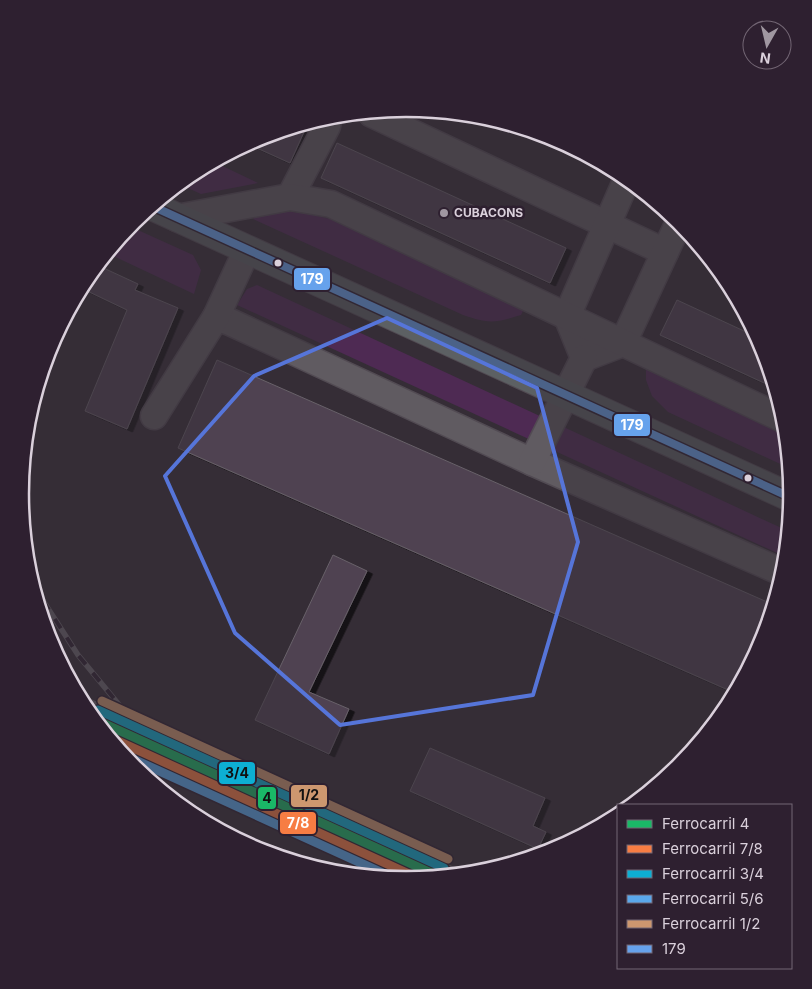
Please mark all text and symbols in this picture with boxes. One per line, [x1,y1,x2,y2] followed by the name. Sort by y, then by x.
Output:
[742,20,792,70] north arrow
[759,49,772,68] text: N
[454,205,523,220] place label: CUBACONS
[438,207,450,219] marker: CUBACONS
[273,258,283,268] unlabelled marker
[293,267,331,291] line badge: 179
[300,270,324,287] text: 179
[613,413,651,437] line badge: 179
[620,416,644,433] text: 179
[743,473,753,483] unlabelled marker
[218,761,256,785] line badge: 3/4
[225,764,249,781] text: 3/4
[290,784,328,808] line badge: 1/2
[257,786,277,810] line badge: 4
[299,786,319,803] text: 1/2
[262,789,272,806] text: 4
[617,804,792,969] legend
[279,811,317,835] line badge: 7/8
[287,814,309,831] text: 7/8
[662,814,749,833] text: Ferrocarril 4
[662,839,763,858] text: Ferrocarril 7/8
[662,864,764,883] text: Ferrocarril 3/4
[662,889,764,908] text: Ferrocarril 5/6
[662,914,760,933] text: Ferrocarril 1/2
[662,939,686,958] text: 179

